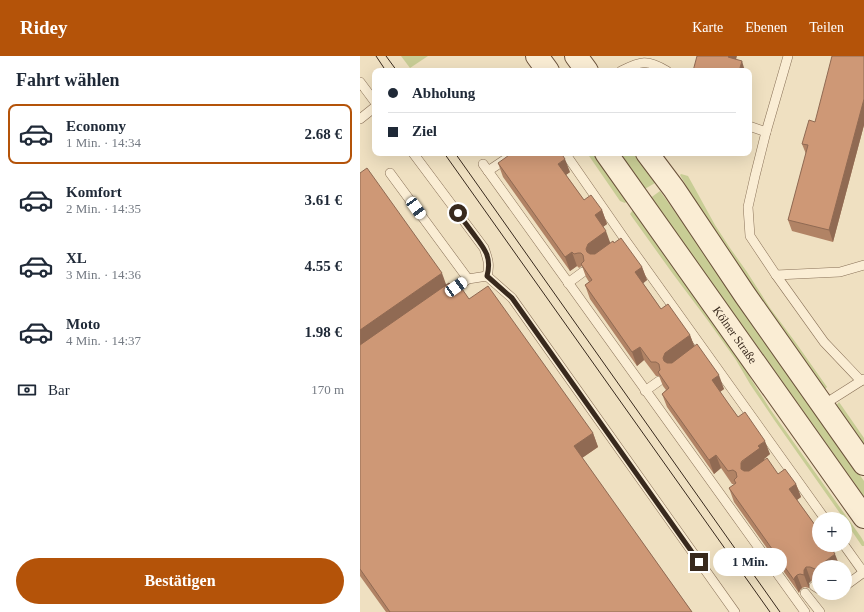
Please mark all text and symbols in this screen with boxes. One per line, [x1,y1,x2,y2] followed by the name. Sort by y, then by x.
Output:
[20,17,68,38] text: Ridey
[692,20,723,35] text: Karte
[745,20,787,35] text: Ebenen
[809,20,844,35] text: Teilen
[16,70,120,90] text: Fahrt wählen
[412,85,475,101] text: Abholung
[18,116,54,152] icon: car
[66,118,126,134] text: Economy
[412,123,437,139] text: Ziel
[305,126,342,142] text: 2.68 €
[66,135,141,150] text: 1 Min. · 14:34
[18,182,54,218] icon: car
[66,184,122,200] text: Komfort
[305,192,342,208] text: 3.61 €
[404,195,428,221] car
[66,201,141,216] text: 2 Min. · 14:35
[449,204,467,222] route start
[18,248,54,284] icon: car
[66,250,87,266] text: XL
[305,258,342,274] text: 4.55 €
[66,267,141,282] text: 3 Min. · 14:36
[443,275,469,299] car
[710,304,760,366] street label: Kölner Straße
[18,314,54,350] icon: car
[66,316,100,332] text: Moto
[305,324,342,340] text: 1.98 €
[66,333,141,348] text: 4 Min. · 14:37
[16,379,38,401] icon: cash
[48,382,70,398] text: Bar
[311,382,344,397] text: 170 m
[812,512,852,600] map controls
[812,512,852,552] button: +
[713,548,787,576] callout: 1 Min.
[690,553,708,571] route end
[732,554,768,569] text: 1 Min.
[16,558,344,604] button: Bestätigen
[812,560,852,600] button: −

